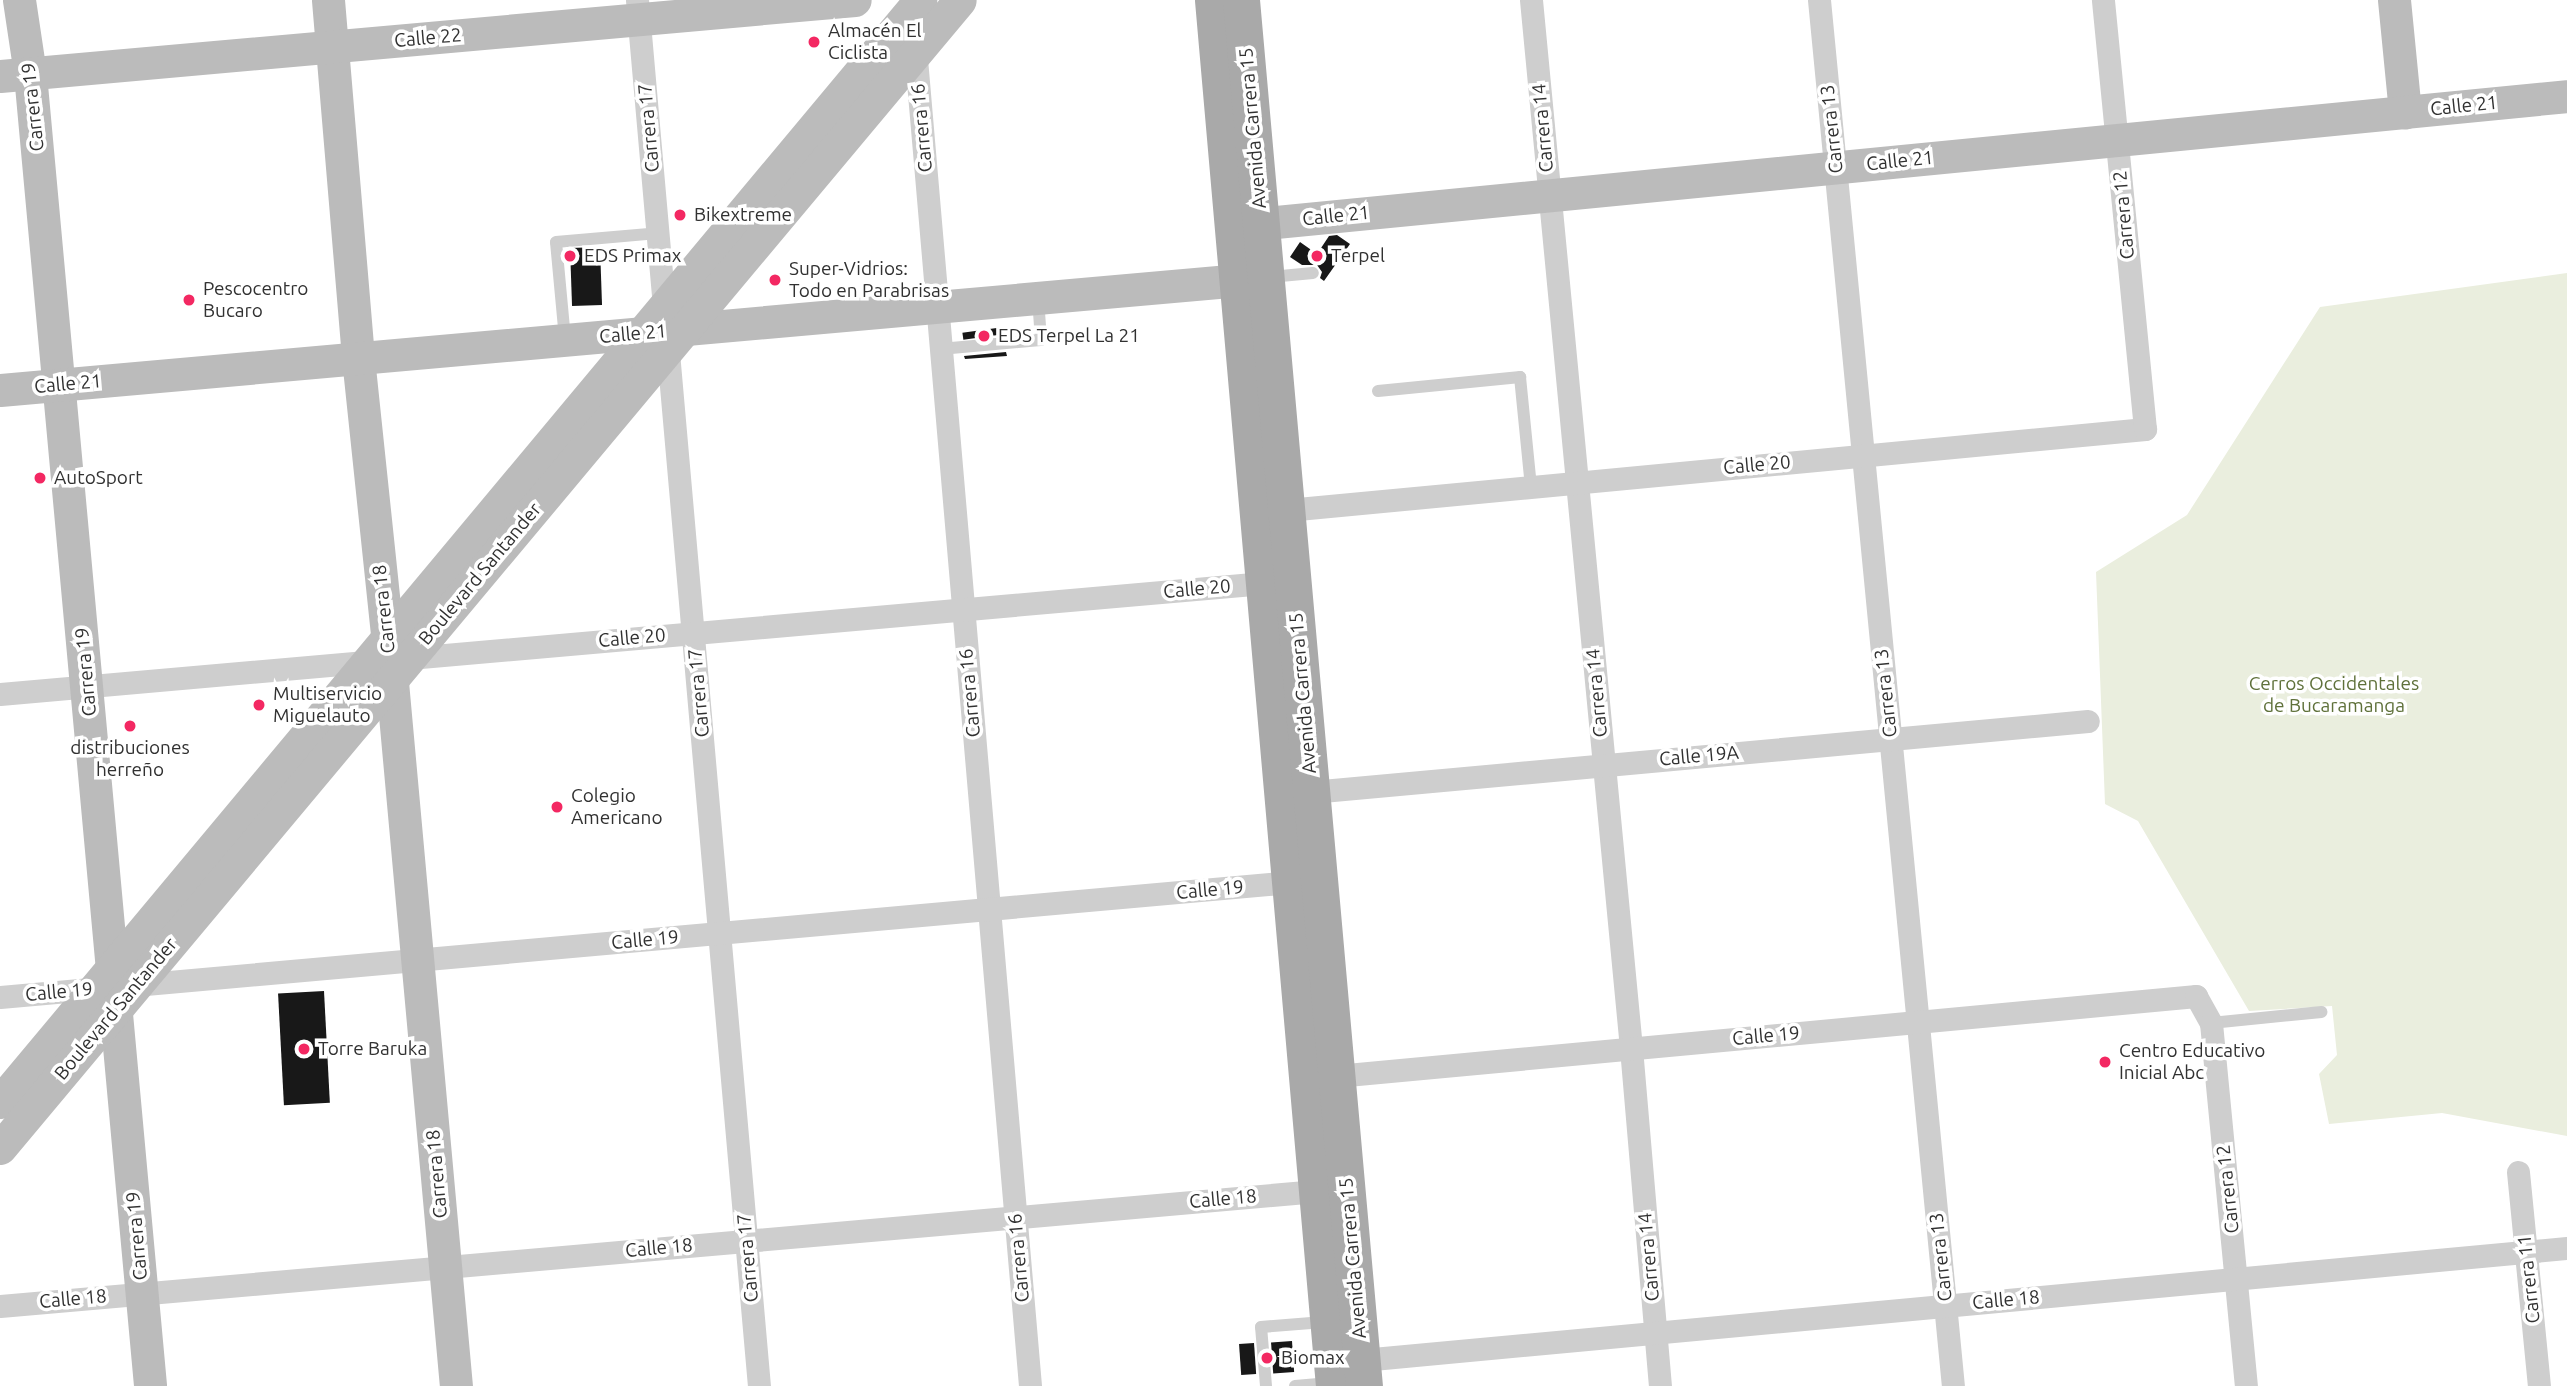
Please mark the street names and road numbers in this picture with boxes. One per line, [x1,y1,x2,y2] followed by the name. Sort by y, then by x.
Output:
[393,24,463,52] street label: Calle 22
[1235,47,1271,209] street label: Avenida Carrera 15
[17,62,49,152] street label: Carrera 19
[634,83,664,173] street label: Carrera 17
[907,83,937,173] street label: Carrera 16
[1528,83,1558,173] street label: Carrera 14
[1816,84,1848,174] street label: Carrera 13
[2429,91,2499,121] street label: Calle 21
[1865,146,1935,176] street label: Calle 21
[2109,170,2139,260] street label: Carrera 12
[1301,201,1371,231] street label: Calle 21
[598,320,668,348] street label: Calle 21
[33,370,103,398] street label: Calle 21
[1722,451,1792,479] street label: Calle 20
[414,498,546,650] street label: Boulevard Santander
[368,564,400,654] street label: Carrera 18
[1162,575,1232,603] street label: Calle 20
[1285,612,1321,774] street label: Avenida Carrera 15
[597,624,667,652] street label: Calle 20
[71,627,101,717] street label: Carrera 19
[684,648,714,738] street label: Carrera 17
[955,648,985,738] street label: Carrera 16
[1582,648,1612,738] street label: Carrera 14
[1870,648,1902,738] street label: Carrera 13
[1658,741,1740,771] street label: Calle 19A
[1175,876,1245,904] street label: Calle 19
[610,926,680,954] street label: Calle 19
[50,933,182,1085] street label: Boulevard Santander
[24,978,94,1006] street label: Calle 19
[1731,1022,1801,1050] street label: Calle 19
[422,1129,452,1219] street label: Carrera 18
[2212,1144,2244,1234] street label: Carrera 12
[1335,1177,1371,1339] street label: Avenida Carrera 15
[1188,1185,1258,1213] street label: Calle 18
[122,1191,152,1281] street label: Carrera 19
[1634,1212,1664,1302] street label: Carrera 14
[1925,1212,1957,1302] street label: Carrera 13
[733,1213,763,1303] street label: Carrera 17
[1004,1213,1034,1303] street label: Carrera 16
[624,1234,694,1262] street label: Calle 18
[2513,1234,2545,1324] street label: Carrera 11
[38,1285,108,1313] street label: Calle 18
[1971,1286,2041,1314] street label: Calle 18

